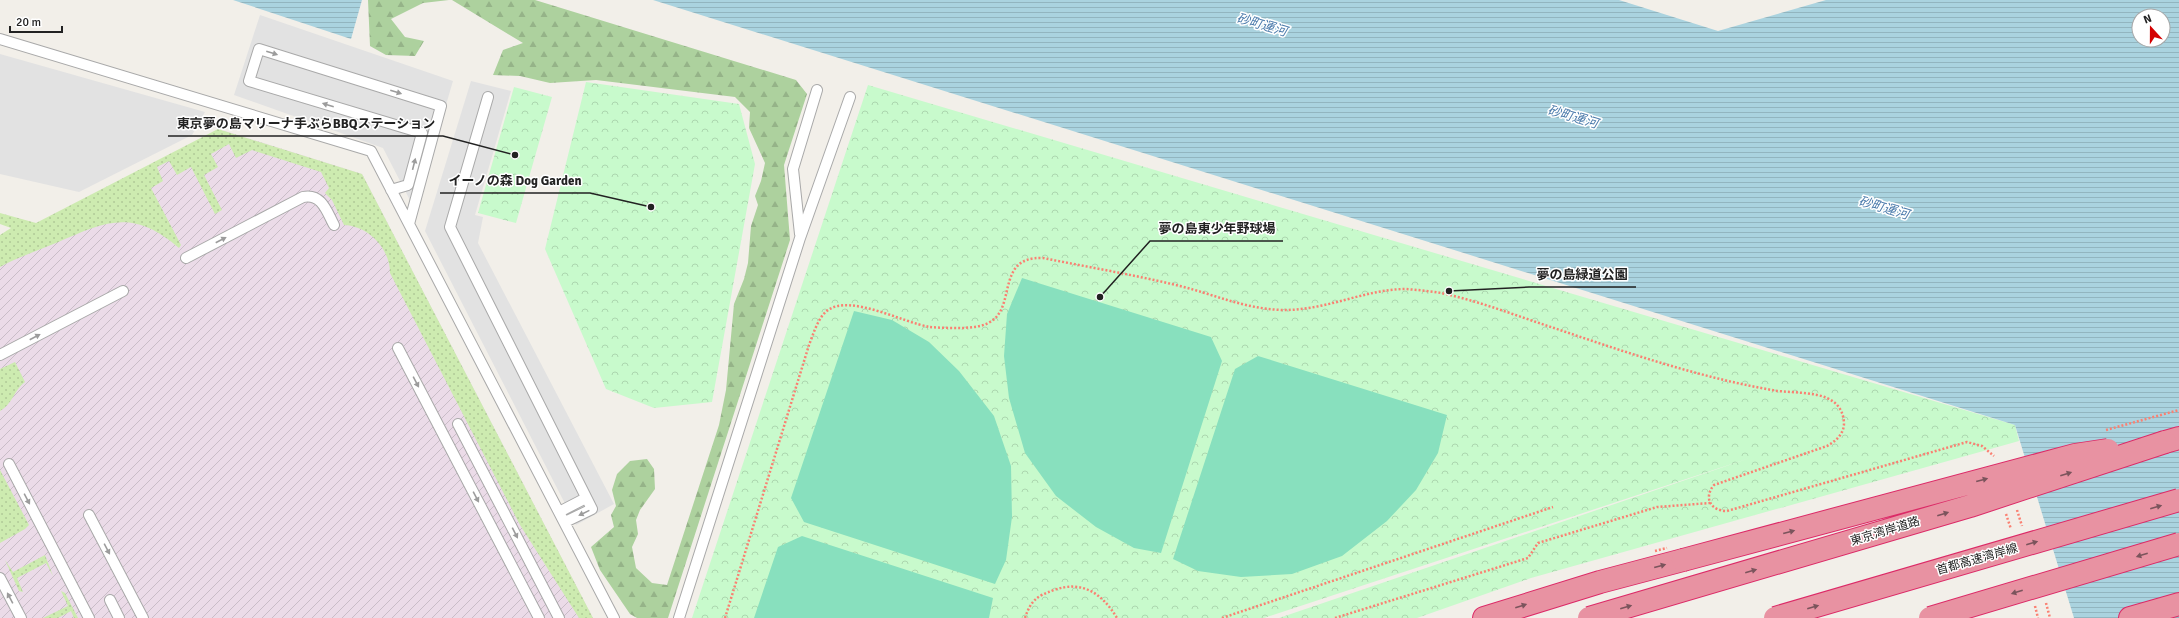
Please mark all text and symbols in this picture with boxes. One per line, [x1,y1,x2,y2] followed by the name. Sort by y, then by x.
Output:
[10,8,62,34] scale bar
[2131,8,2171,48] north arrow
[1235,10,1292,41] water label: 砂町運河
[2142,12,2153,27] text: N
[16,15,41,30] text: 20 m
[267,51,279,57] one-way arrow
[391,89,403,95] one-way arrow
[322,102,334,108] one-way arrow
[1546,102,1603,133] water label: 砂町運河
[168,111,443,136] callout: 東京夢の島マリーナ手ぶらBBQステーション
[177,116,435,132] text: 東京夢の島マリーナ手ぶらBBQステーション
[411,158,417,171] one-way arrow
[440,168,590,193] callout: イーノの森 Dog Garden
[448,173,582,189] text: イーノの森 Dog Garden
[1857,193,1914,224] water label: 砂町運河
[1150,216,1283,241] callout: 夢の島東少年野球場
[1158,221,1276,237] text: 夢の島東少年野球場
[215,237,227,244] one-way arrow
[1529,262,1636,287] callout: 夢の島緑道公園
[1536,267,1628,283] text: 夢の島緑道公園
[29,334,40,341] one-way arrow
[413,376,419,388] one-way arrow
[2061,471,2073,477] one-way arrow
[1976,477,1988,483] one-way arrow
[473,492,479,503] one-way arrow
[24,493,30,504] one-way arrow
[2150,503,2163,509] one-way arrow
[578,510,590,516] one-way arrow
[1937,511,1949,517] one-way arrow
[1849,514,1922,549] street label: 東京湾岸道路
[511,527,518,539] one-way arrow
[1782,528,1795,534] one-way arrow
[2026,540,2038,546] one-way arrow
[1935,541,2020,578] street label: 首都高速湾岸線
[104,543,110,555] one-way arrow
[2135,552,2147,558] one-way arrow
[1654,563,1666,569] one-way arrow
[1745,567,1757,573] one-way arrow
[2011,589,2023,595] one-way arrow
[7,592,14,604] one-way arrow
[1515,602,1527,608] one-way arrow
[1620,604,1632,610] one-way arrow
[1807,604,1819,610] one-way arrow

